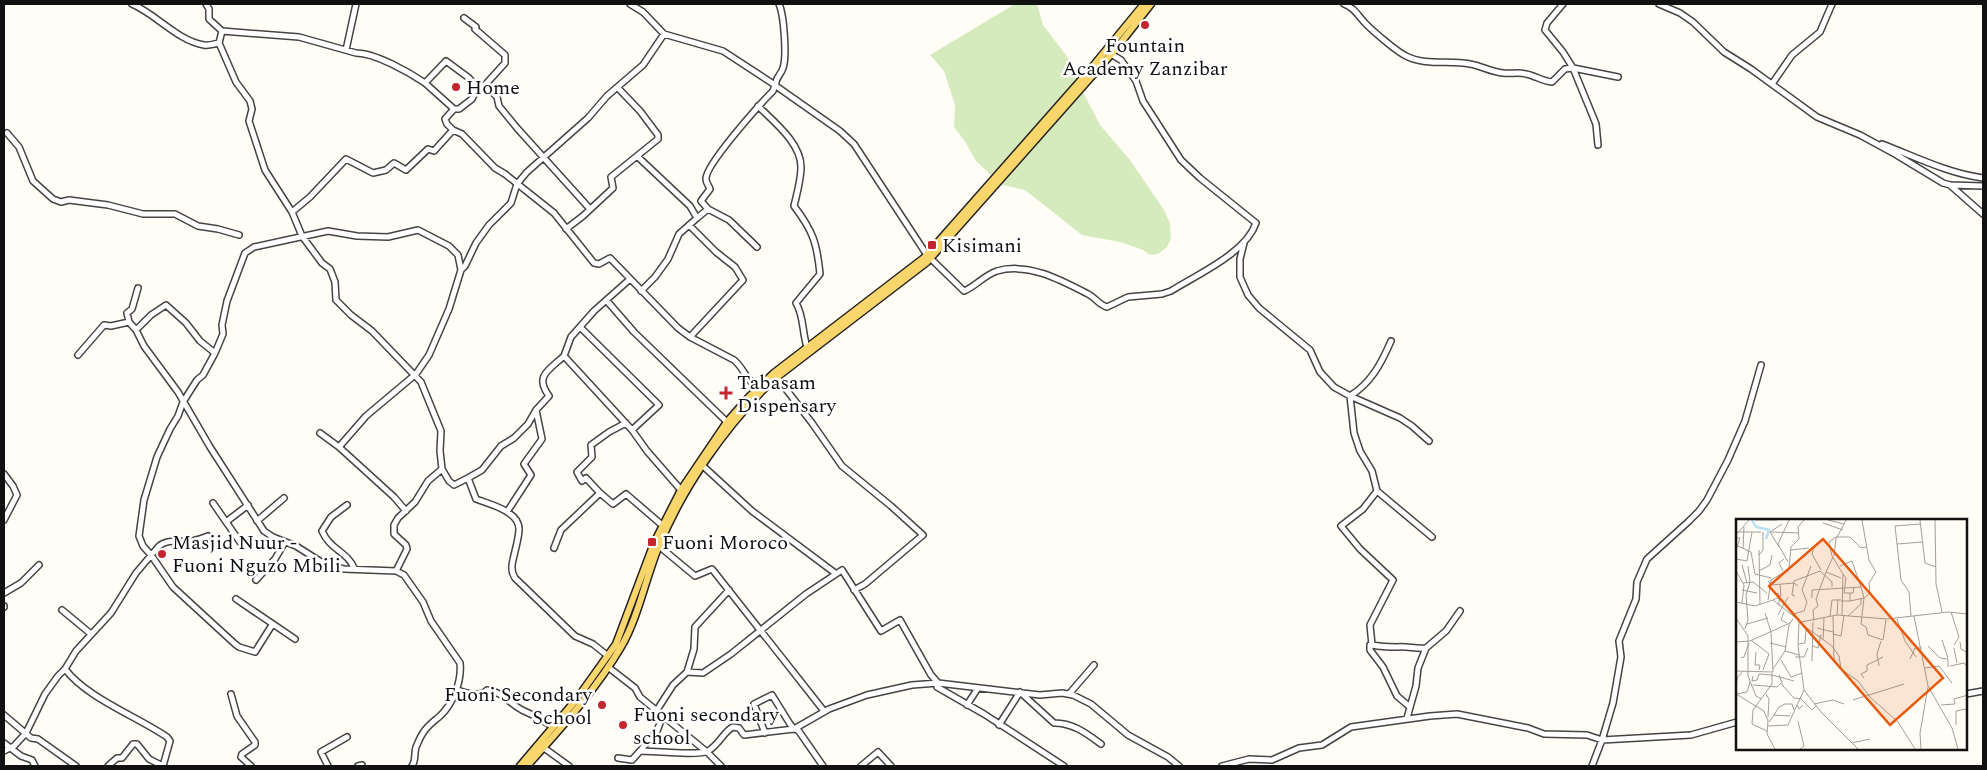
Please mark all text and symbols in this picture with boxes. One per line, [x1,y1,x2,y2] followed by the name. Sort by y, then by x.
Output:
[1139,19,1151,31] marker: Fountain Academy Zanzibar
[1062,31,1228,84] place label: Fountain Academy Zanzibar
[466,73,520,103] place label: Home
[450,81,462,93] marker: Home
[942,231,1022,261] place label: Kisimani
[926,239,938,251] marker: Kisimani
[737,368,838,421] place label: Tabasam Dispensary
[719,386,733,400] marker: Tabasam Dispensary
[1736,519,1967,750] inset map
[172,528,341,581] place label: Masjid Nuur - Fuoni Nguzo Mbili
[662,528,788,558] place label: Fuoni Moroco
[646,536,658,548] marker: Fuoni Moroco
[156,548,168,560] marker: Masjid Nuur - Fuoni Nguzo Mbili
[444,680,593,733] place label: Fuoni Secondary School
[596,699,608,711] marker: Fuoni Secondary School
[633,700,780,753] place label: Fuoni secondary school
[617,719,629,731] marker: Fuoni secondary school

